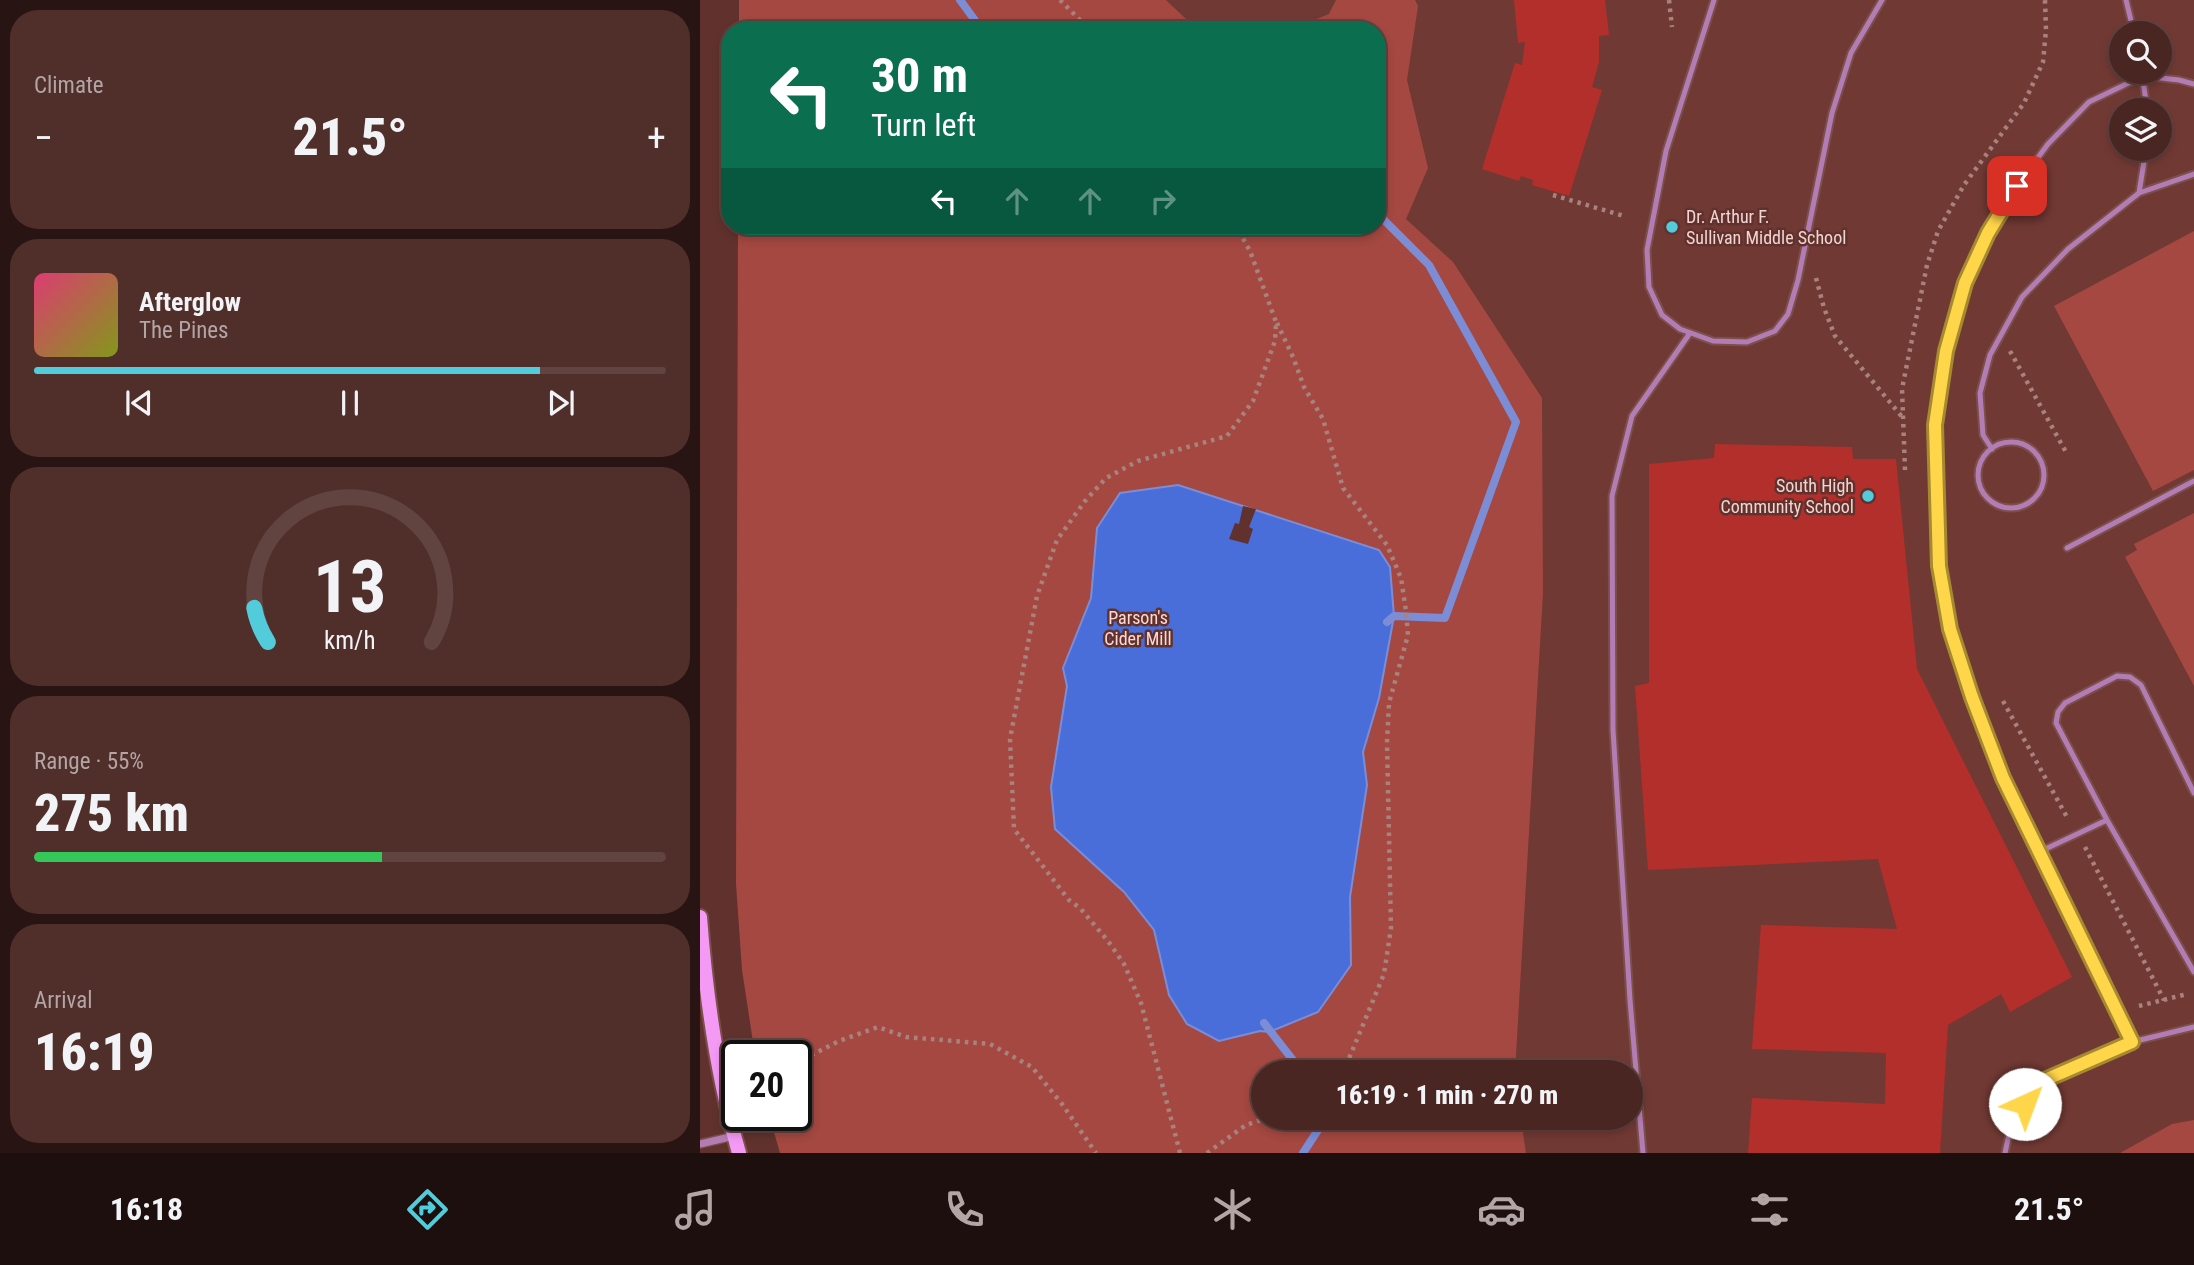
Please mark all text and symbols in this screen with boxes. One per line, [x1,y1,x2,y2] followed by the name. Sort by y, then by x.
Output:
[2109,21,2172,161] map controls
[2109,21,2172,84] button: search
[871,47,968,104] text: 30 m
[756,49,847,140] icon: left
[34,72,104,99] text: Climate
[2109,98,2172,161] button: layers
[871,106,976,144] text: Turn left
[292,107,408,168] text: 21.5°
[34,116,53,160] text: −
[647,116,666,160] text: +
[1987,156,2047,216] pin
[1998,167,2036,205] icon: arrive
[925,182,963,220] icon: left
[998,182,1036,220] icon: ahead
[1071,182,1109,220] icon: ahead
[1144,182,1182,220] icon: right
[1686,206,1846,248] place label: Dr. Arthur F. Sullivan Middle School
[1664,219,1680,235] marker: Dr. Arthur F. Sullivan Middle School
[139,287,241,317] text: Afterglow
[139,317,229,344] text: The Pines
[120,384,158,422] icon: previous
[331,384,369,422] icon: pause
[542,384,580,422] icon: next
[1721,475,1854,517] place label: South High Community School
[1860,488,1876,504] marker: South High Community School
[313,545,387,631] text: 13
[1104,607,1172,649] park label: Parson's Cider Mill
[324,626,376,655] text: km/h
[34,748,144,775] text: Range · 55%
[34,783,189,844] text: 275 km
[34,987,93,1014] text: Arrival
[34,1022,154,1083] text: 16:19
[721,1040,812,1131] speed limit sign: 20
[1988,1067,2062,1141] position arrow
[1336,1080,1558,1110] text: 16:19 · 1 min · 270 m
[403,1185,452,1234] icon: directions
[671,1185,720,1234] icon: music
[940,1185,989,1234] icon: phone
[1208,1185,1257,1234] icon: climate
[1477,1185,1526,1234] icon: car
[1745,1185,1794,1234] icon: filters
[110,1190,183,1228] text: 16:18
[2014,1190,2084,1228] text: 21.5°

